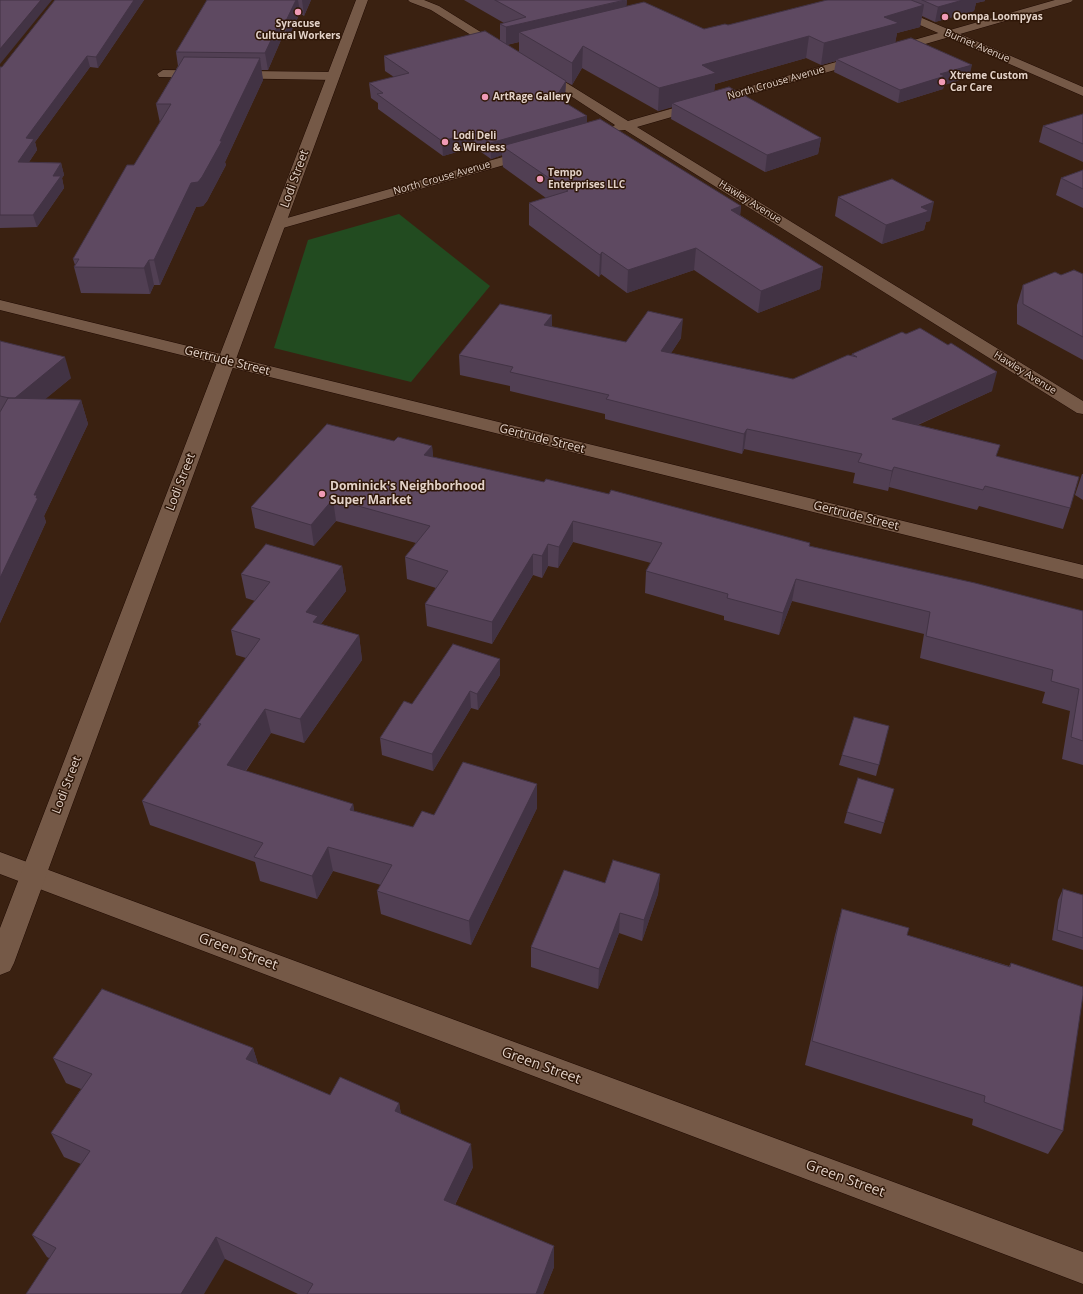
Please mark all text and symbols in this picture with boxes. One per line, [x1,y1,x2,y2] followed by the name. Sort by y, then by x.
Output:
[293,7,303,17] marker: Syracuse Cultural Workers
[953,11,1043,23] place label: Oompa Loompyas
[940,12,950,22] marker: Oompa Loompyas
[255,18,341,42] place label: Syracuse Cultural Workers
[943,27,1011,65] street label: Burnet Avenue
[726,63,826,103] street label: North Crouse Avenue
[950,70,1028,94] place label: Xtreme Custom Car Care
[937,77,947,87] marker: Xtreme Custom Car Care
[493,91,571,103] place label: ArtRage Gallery
[480,92,490,102] marker: ArtRage Gallery
[453,130,505,154] place label: Lodi Deli & Wireless
[440,137,450,147] marker: Lodi Deli & Wireless
[278,148,312,210] street label: Lodi Street
[392,158,492,198] street label: North Crouse Avenue
[548,167,625,190] place label: Tempo Enterprises LLC
[535,174,545,184] marker: Tempo Enterprises LLC
[717,178,783,226] street label: Hawley Avenue
[183,343,271,379] street label: Gertrude Street
[992,349,1058,397] street label: Hawley Avenue
[498,421,586,457] street label: Gertrude Street
[163,451,199,513] street label: Lodi Street
[330,480,485,508] place label: Dominick's Neighborhood Super Market
[317,489,327,499] marker: Dominick's Neighborhood Super Market
[812,498,900,534] street label: Gertrude Street
[49,754,85,816] street label: Lodi Street
[196,930,280,974] street label: Green Street
[499,1044,583,1088] street label: Green Street
[803,1157,887,1201] street label: Green Street

